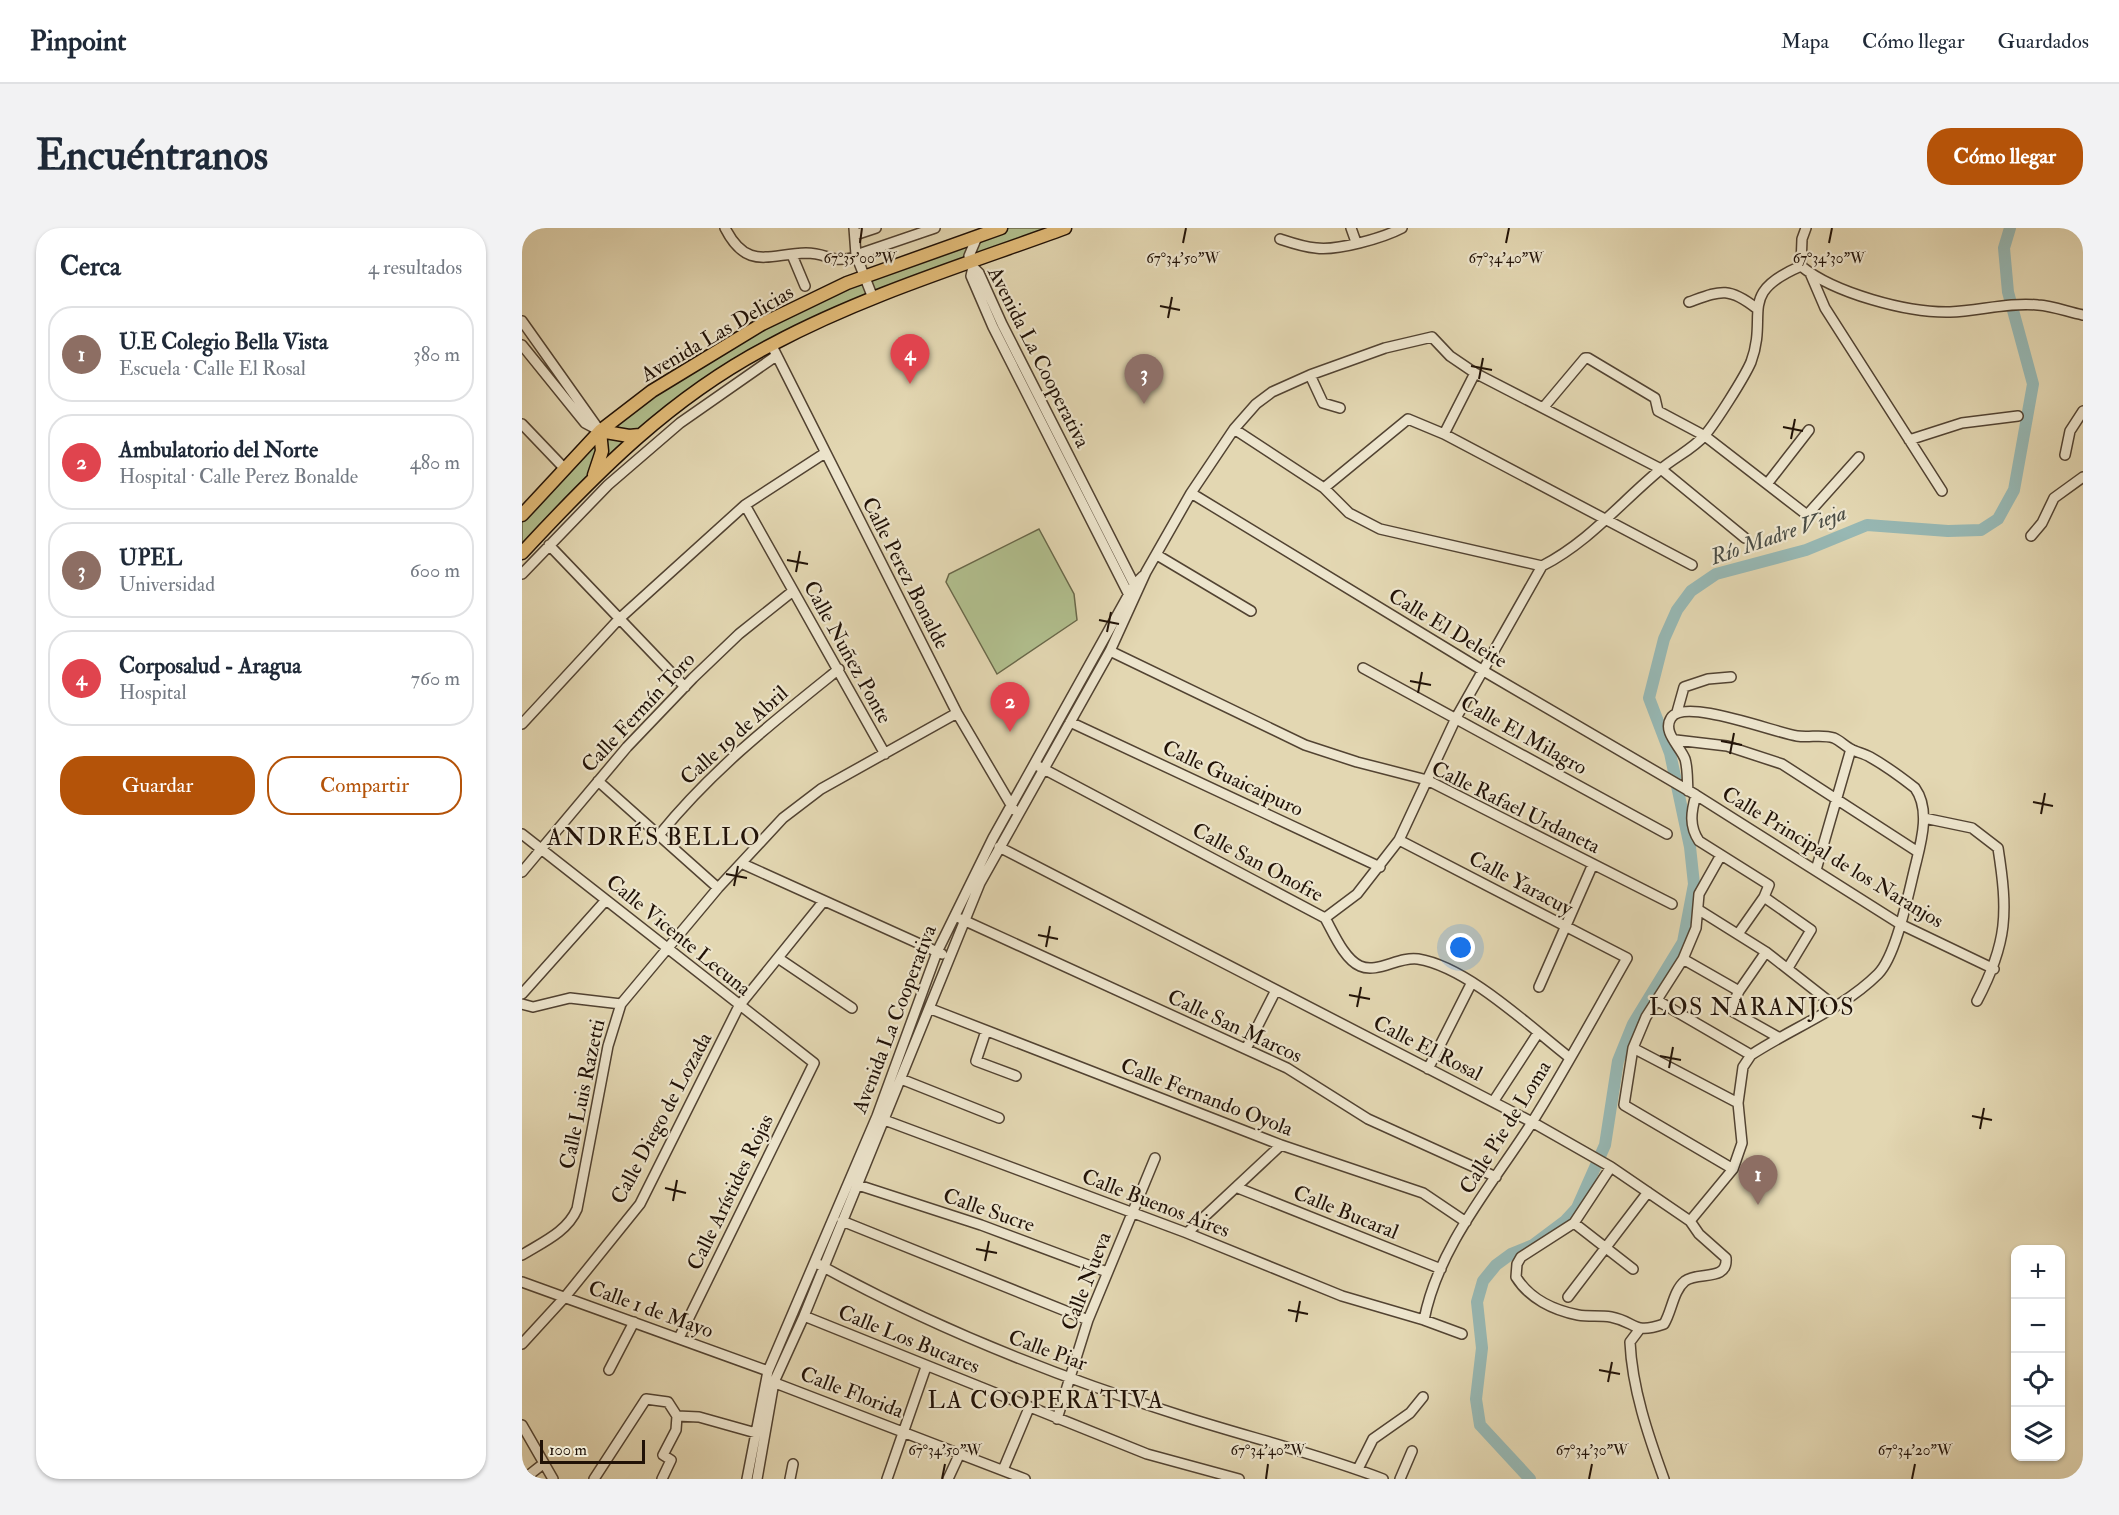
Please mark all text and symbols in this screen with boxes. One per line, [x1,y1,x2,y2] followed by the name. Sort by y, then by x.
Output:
[30,24,126,59] text: Pinpoint
[1781,28,1829,55] text: Mapa
[1862,28,1965,55] text: Cómo llegar
[1998,28,2089,55] text: Guardados
[1927,128,2083,185] button: Cómo llegar
[36,130,268,182] text: Encuéntranos
[823,249,897,268] text: 67°35'00"W
[1146,249,1220,268] text: 67°34'50"W
[1469,249,1544,268] text: 67°34'40"W
[1793,249,1866,268] text: 67°34'30"W
[60,251,121,283] text: Cerca
[368,255,462,280] text: 4 resultados
[981,261,1096,453] street label: Avenida La Cooperativa
[635,279,799,389] street label: Avenida Las Delicias
[119,328,328,356] text: U.E Colegio Bella Vista
[890,334,930,384] pin: 4
[78,342,85,367] text: 1
[413,342,460,367] text: 380 m
[1124,354,1164,404] pin: 3
[119,356,306,381] text: Escuela · Calle El Rosal
[119,436,318,464] text: Ambulatorio del Norte
[76,450,87,475] text: 2
[410,450,460,475] text: 480 m
[119,464,358,489] text: Hospital · Calle Perez Bonalde
[856,493,956,654] street label: Calle Perez Bonalde
[1706,499,1850,572] water label: Río Madre Vieja
[119,544,182,572] text: UPEL
[78,558,85,583] text: 3
[410,558,460,583] text: 600 m
[119,572,215,597] text: Universidad
[797,576,898,729] street label: Calle Nuñez Ponte
[1383,582,1512,675] street label: Calle El Deleite
[576,646,701,778] street label: Calle Fermín Toro
[119,652,301,680] text: Corposalud - Aragua
[76,666,87,691] text: 4
[411,666,460,691] text: 760 m
[675,679,794,791] street label: Calle 19 de Abril
[119,680,187,705] text: Hospital
[990,682,1030,732] pin: 2
[1456,689,1592,781] street label: Calle El Milagro
[1158,734,1308,823] street label: Calle Guaicaipuro
[1427,755,1605,860] street label: Calle Rafael Urdaneta
[60,756,255,815] button: Guardar
[267,756,462,815] button: Compartir
[1717,780,1949,934] street label: Calle Principal de los Naranjos
[1188,817,1328,908] street label: Calle San Onofre
[546,821,761,853] district label: ANDRÉS BELLO
[1464,845,1578,922] street label: Calle Yaracuy
[601,869,757,1002] street label: Calle Vicente Lecuna
[846,921,943,1118] street label: Avenida La Cooperativa
[1446,933,1475,962] your location
[1163,983,1306,1069] street label: Calle San Marcos
[1649,992,1855,1023] district label: LOS NARANJOS
[1369,1009,1487,1088] street label: Calle El Rosal
[553,1016,612,1172] street label: Calle Luis Razetti
[605,1027,718,1209] street label: Calle Diego de Lozada
[1117,1052,1297,1143] street label: Calle Fernando Oyola
[1454,1055,1557,1199] street label: Calle Pie de Loma
[681,1110,780,1275] street label: Calle Arístides Rojas
[1738,1156,1778,1205] pin: 1
[1078,1163,1234,1244] street label: Calle Buenos Aires
[1289,1179,1403,1246] street label: Calle Bucaral
[939,1182,1038,1239] street label: Calle Sucre
[1055,1228,1118,1334] street label: Calle Nueva
[2011,1245,2065,1461] map controls
[2011,1245,2065,1299] button: +
[585,1274,717,1345] street label: Calle 1 de Mayo
[834,1299,984,1380] street label: Calle Los Bucares
[2011,1299,2065,1353] button: −
[1005,1324,1091,1377] street label: Calle Piar
[2011,1353,2065,1407] button: locate
[796,1360,908,1425] street label: Calle Florida
[927,1385,1165,1416] district label: LA COOPERATIVA
[2011,1407,2065,1461] button: layers
[540,1437,645,1464] scale bar
[549,1440,587,1460] text: 100 m
[908,1441,982,1460] text: 67°34'50"W
[1231,1441,1306,1460] text: 67°34'40"W
[1556,1441,1629,1460] text: 67°34'30"W
[1878,1441,1953,1460] text: 67°34'20"W

